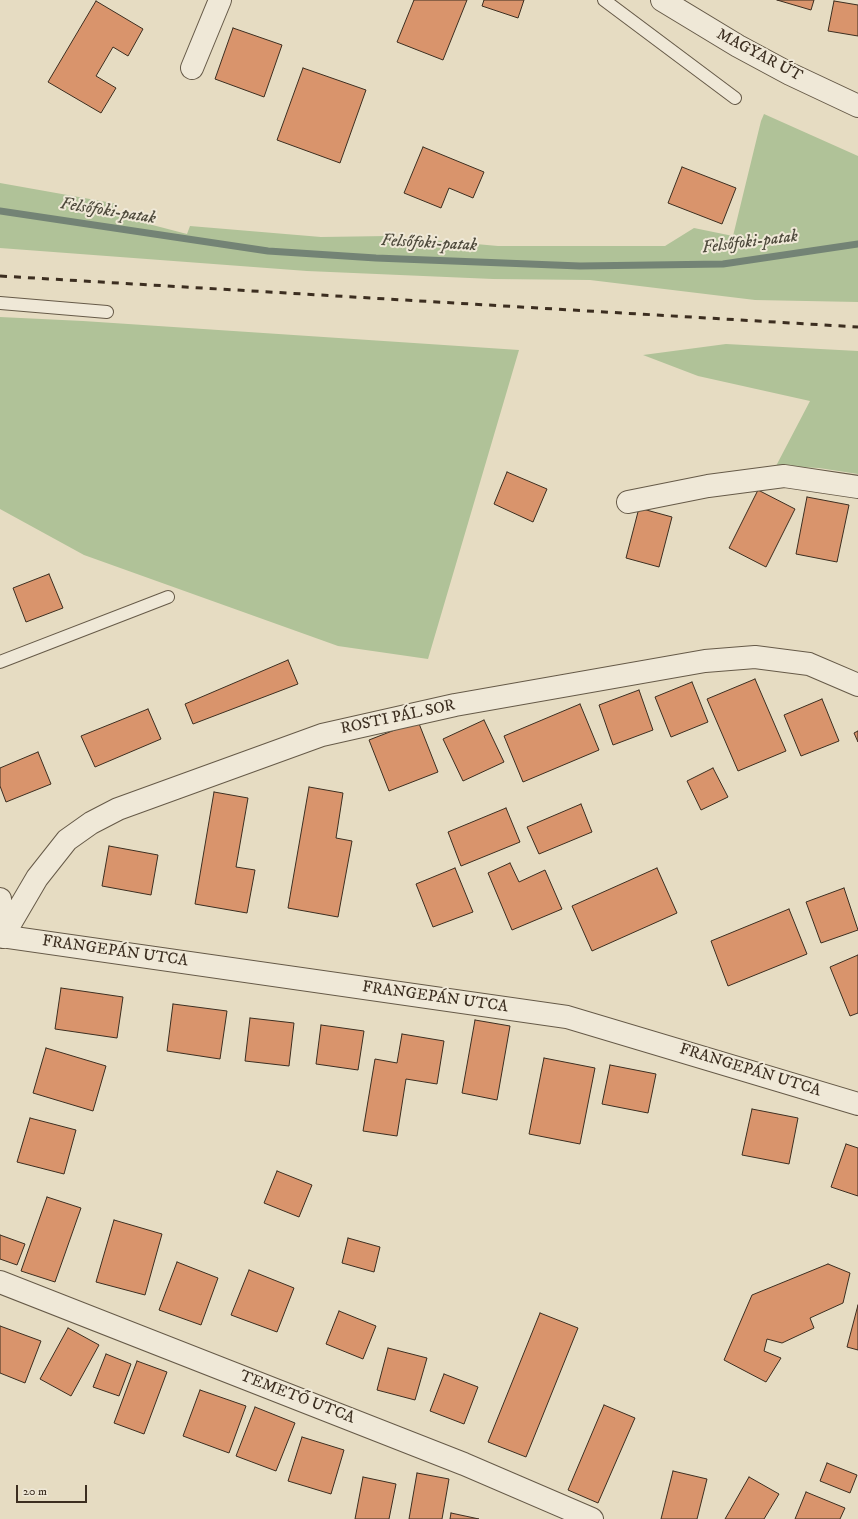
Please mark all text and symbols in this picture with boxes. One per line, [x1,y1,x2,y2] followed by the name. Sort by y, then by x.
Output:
[713,25,805,87] street label: MAGYAR ÚT
[59,194,157,230] water label: Felsőfoki-patak
[701,227,799,259] water label: Felsőfoki-patak
[380,231,478,257] water label: Felsőfoki-patak
[339,696,457,740] street label: ROSTI PÁL SOR
[41,932,189,972] street label: FRANGEPÁN UTCA
[361,978,509,1018] street label: FRANGEPÁN UTCA
[677,1040,823,1102] street label: FRANGEPÁN UTCA
[237,1367,357,1429] street label: TEMETŐ UTCA
[18,1477,89,1503] scale bar
[23,1484,47,1499] text: 20 m

